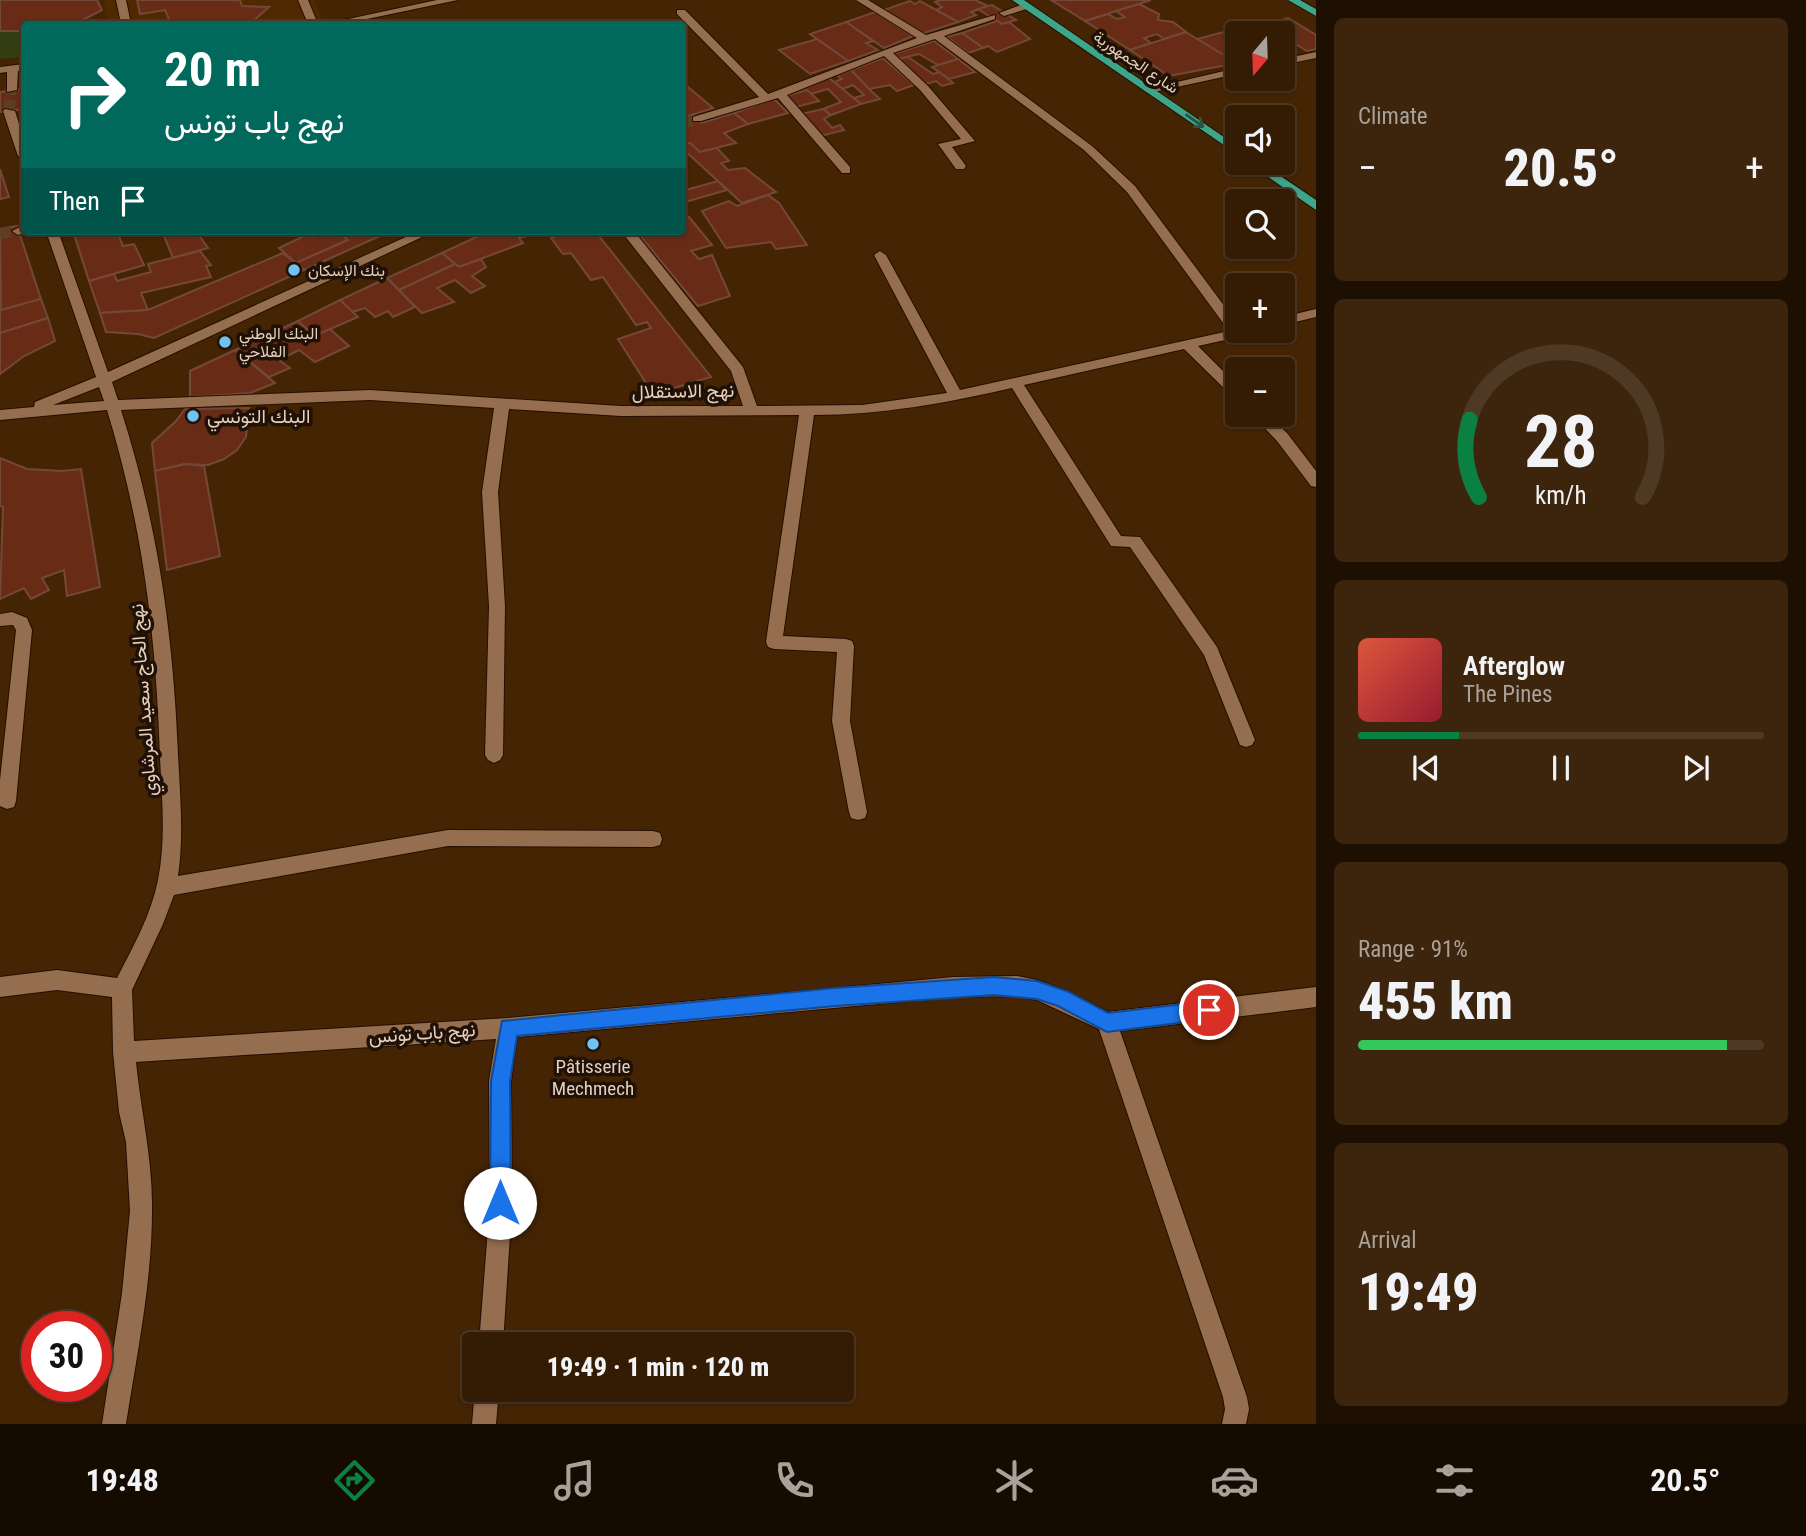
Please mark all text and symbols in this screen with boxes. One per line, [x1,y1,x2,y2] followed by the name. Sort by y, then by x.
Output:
[1225,21,1295,91] north arrow
[1225,21,1295,427] map controls
[1089,27,1182,99] street label: شارع الجمهورية
[164,41,261,98] text: 20 m
[49,49,140,140] icon: right
[164,103,344,141] text: نهج باب تونس
[1358,103,1428,130] text: Climate
[1225,105,1295,175] button: sound
[1185,114,1204,128] one-way arrow
[1503,138,1619,199] text: 20.5°
[1358,146,1377,190] text: −
[1745,146,1764,190] text: +
[114,182,152,220] icon: arrive
[49,186,100,216] text: Then
[1225,189,1295,259] button: search
[308,261,385,281] place label: بنك الإسكان
[286,262,302,278] marker: بنك الإسكان
[1225,273,1295,343] button: +
[239,324,318,365] place label: البنك الوطني الفلاحي
[217,334,233,350] marker: البنك الوطني الفلاحي
[1225,357,1295,427] button: −
[631,379,735,405] street label: نهج الاستقلال
[1524,399,1598,485] text: 28
[207,405,310,432] place label: البنك التونسي
[185,408,201,424] marker: البنك التونسي
[1535,481,1587,510] text: km/h
[125,603,165,797] street label: نهج الحاج سعيد المرشاوي
[1463,651,1565,681] text: Afterglow
[1463,681,1553,708] text: The Pines
[1407,749,1445,787] icon: previous
[1542,749,1580,787] icon: pause
[1677,749,1715,787] icon: next
[1358,936,1468,963] text: Range · 91%
[1358,971,1513,1032] text: 455 km
[1179,980,1239,1040] pin
[1190,991,1228,1029] icon: arrive
[368,1018,476,1050] street label: نهج باب تونس
[585,1036,601,1052] marker: Pâtisserie Mechmech
[552,1055,634,1100] place label: Pâtisserie Mechmech
[463,1166,537,1240] position arrow
[1358,1227,1417,1254] text: Arrival
[1358,1262,1478,1323] text: 19:49
[21,1311,112,1402] speed limit sign: 30
[547,1352,769,1382] text: 19:49 · 1 min · 120 m
[330,1456,379,1505] icon: directions
[550,1456,599,1505] icon: music
[770,1456,819,1505] icon: phone
[990,1456,1039,1505] icon: climate
[1210,1456,1259,1505] icon: car
[1430,1456,1479,1505] icon: filters
[86,1461,159,1499] text: 19:48
[1650,1461,1720,1499] text: 20.5°

